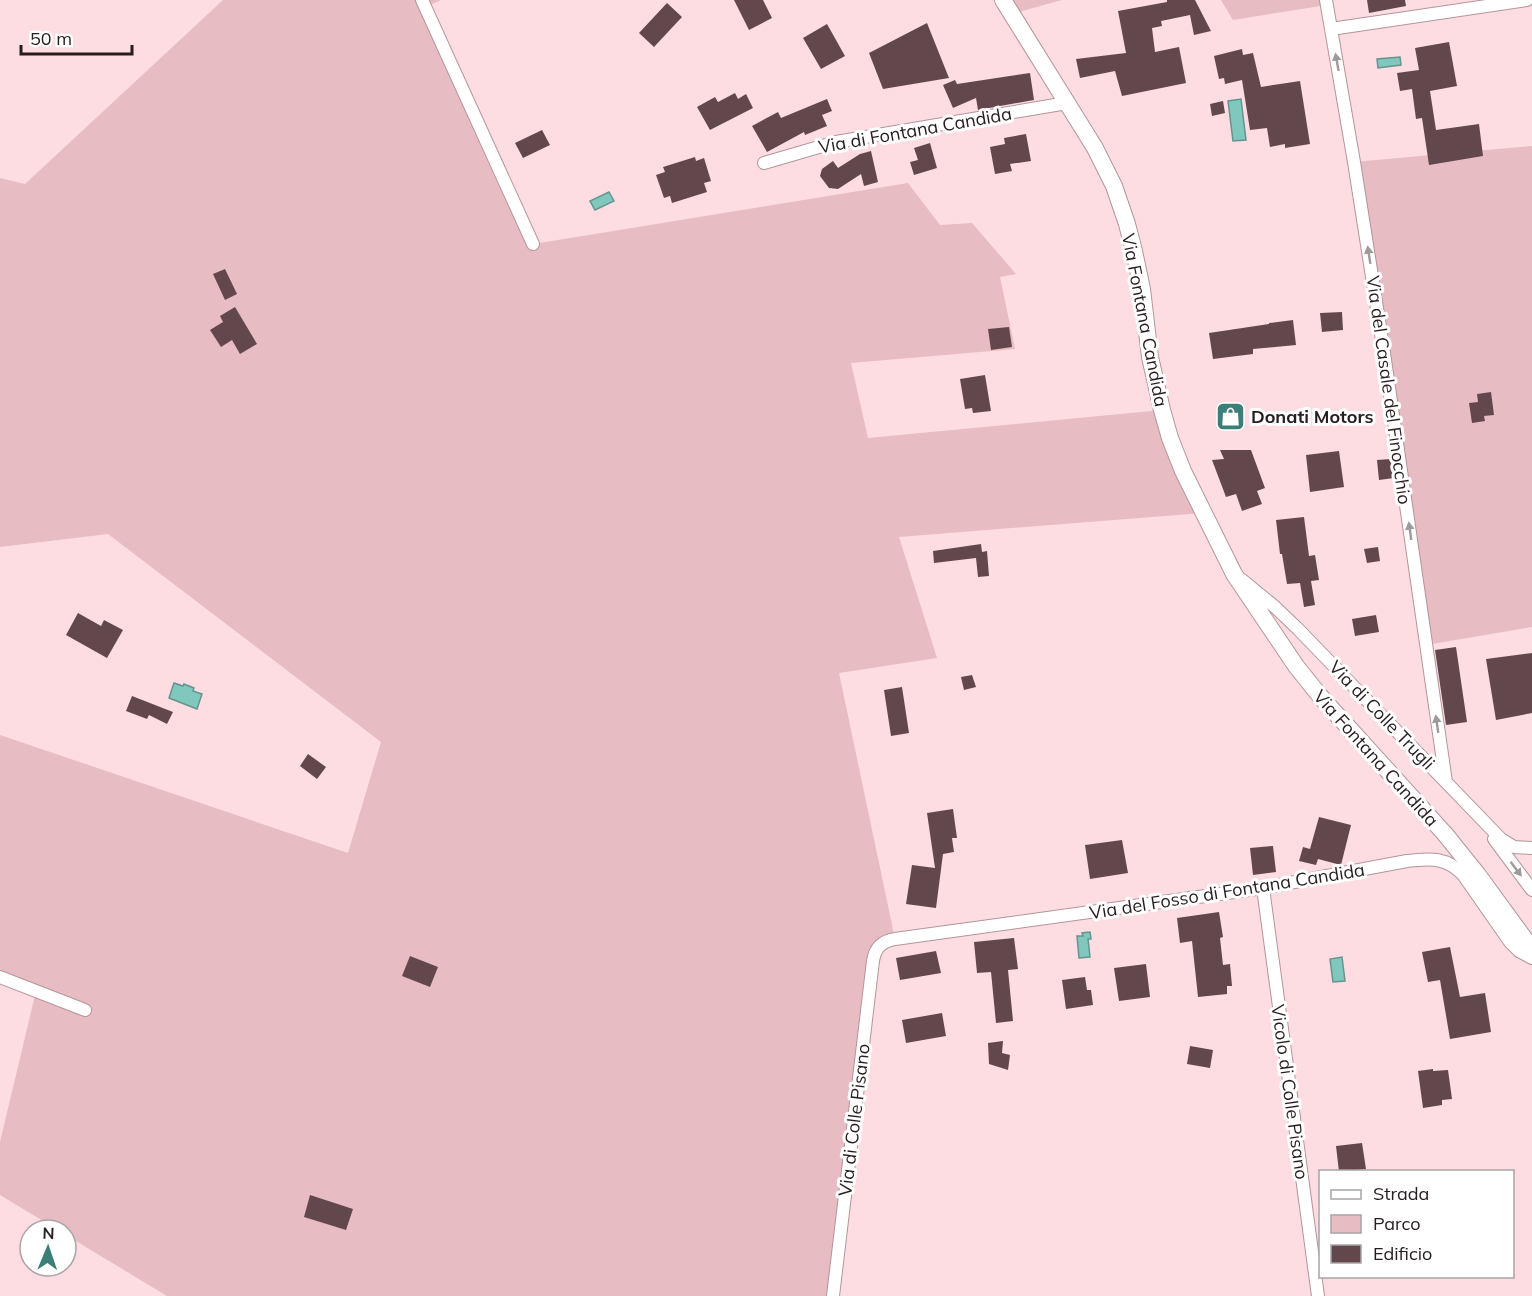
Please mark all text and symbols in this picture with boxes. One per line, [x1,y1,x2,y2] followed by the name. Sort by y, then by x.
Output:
[21,18,132,56] scale bar
[30,27,72,50] text: 50 m
[1332,53,1341,72] one-way arrow
[817,102,1013,158] street label: Via di Fontana Candida
[1117,231,1173,409] street label: Via Fontana Candida
[1364,245,1373,264] one-way arrow
[1362,274,1416,506] street label: Via del Casale del Finocchio
[1214,400,1246,432] shop icon: Donati Motors
[1251,405,1373,428] place label: Donati Motors
[1405,521,1414,540] one-way arrow
[1324,656,1440,774] street label: Via di Colle Trugli
[1309,685,1443,831] street label: Via Fontana Candida
[1433,714,1442,733] one-way arrow
[1088,858,1366,924] street label: Via del Fosso di Fontana Candida
[1510,860,1522,876] one-way arrow
[1266,1003,1314,1181] street label: Vicolo di Colle Pisano
[833,1042,875,1198] street label: Via di Colle Pisano
[1319,1170,1514,1278] legend
[1373,1182,1429,1205] text: Strada
[1373,1212,1421,1235] text: Parco
[18,1218,78,1278] north arrow
[42,1223,55,1243] text: N
[1373,1242,1432,1265] text: Edificio

